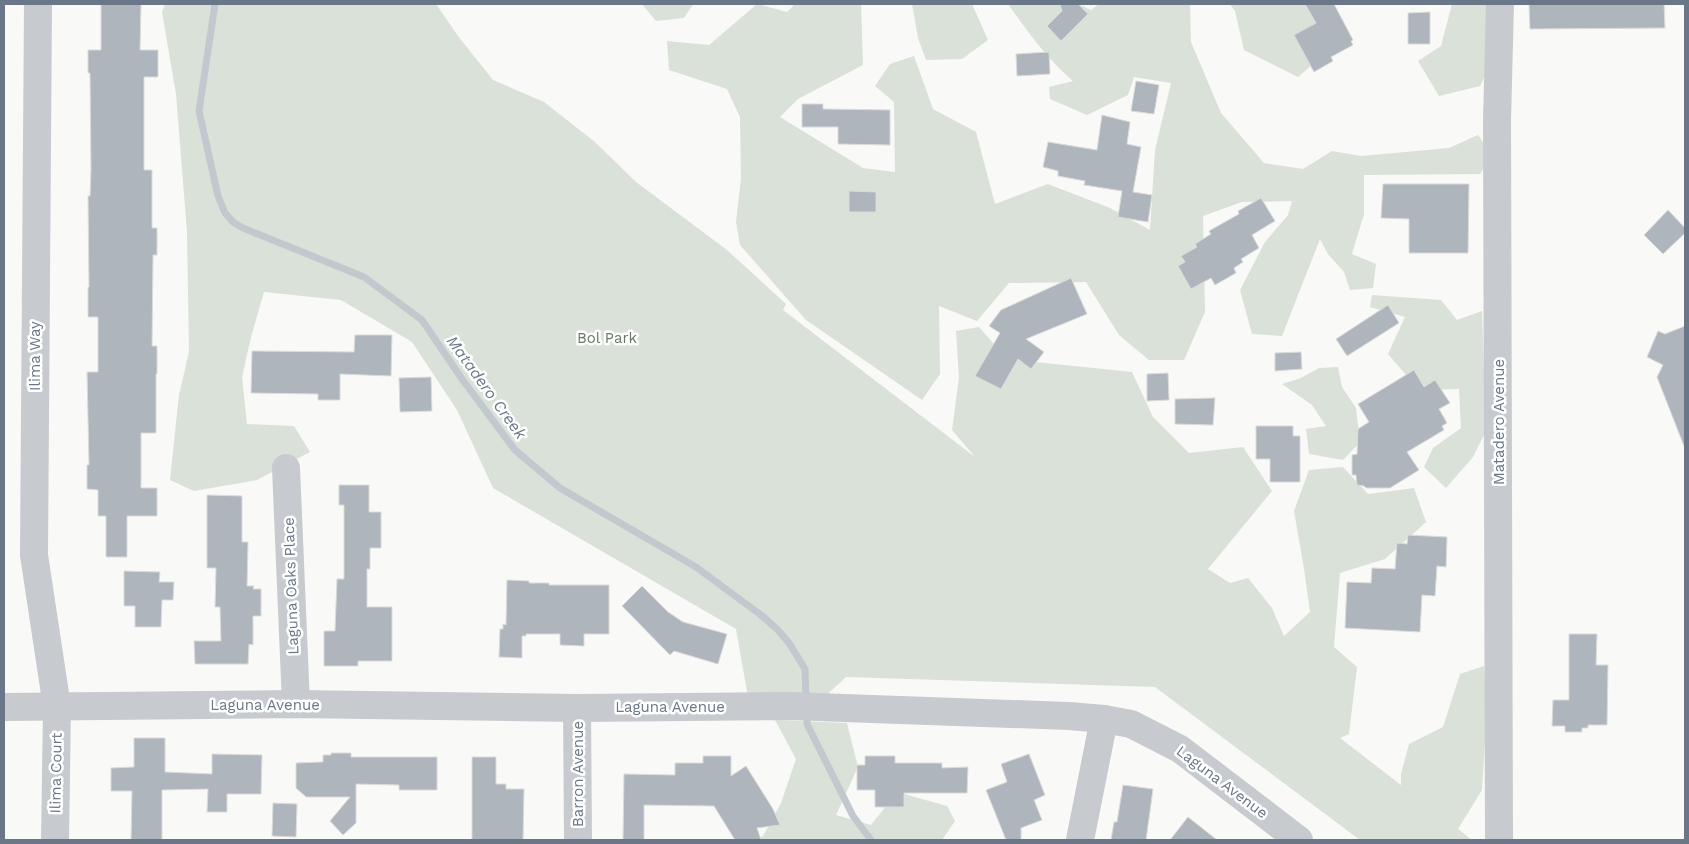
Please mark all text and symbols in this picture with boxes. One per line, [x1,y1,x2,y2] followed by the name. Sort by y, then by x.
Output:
[26,321,44,391] street label: Ilima Way
[577,329,638,347] park label: Bol Park
[443,332,531,444] water label: Matadero Creek
[1490,359,1508,485] street label: Matadero Avenue
[280,517,302,655] street label: Laguna Oaks Place
[210,696,320,714] street label: Laguna Avenue
[615,698,725,716] street label: Laguna Avenue
[569,721,587,827] street label: Barron Avenue
[46,732,66,814] street label: Ilima Court
[1173,742,1271,822] street label: Laguna Avenue

